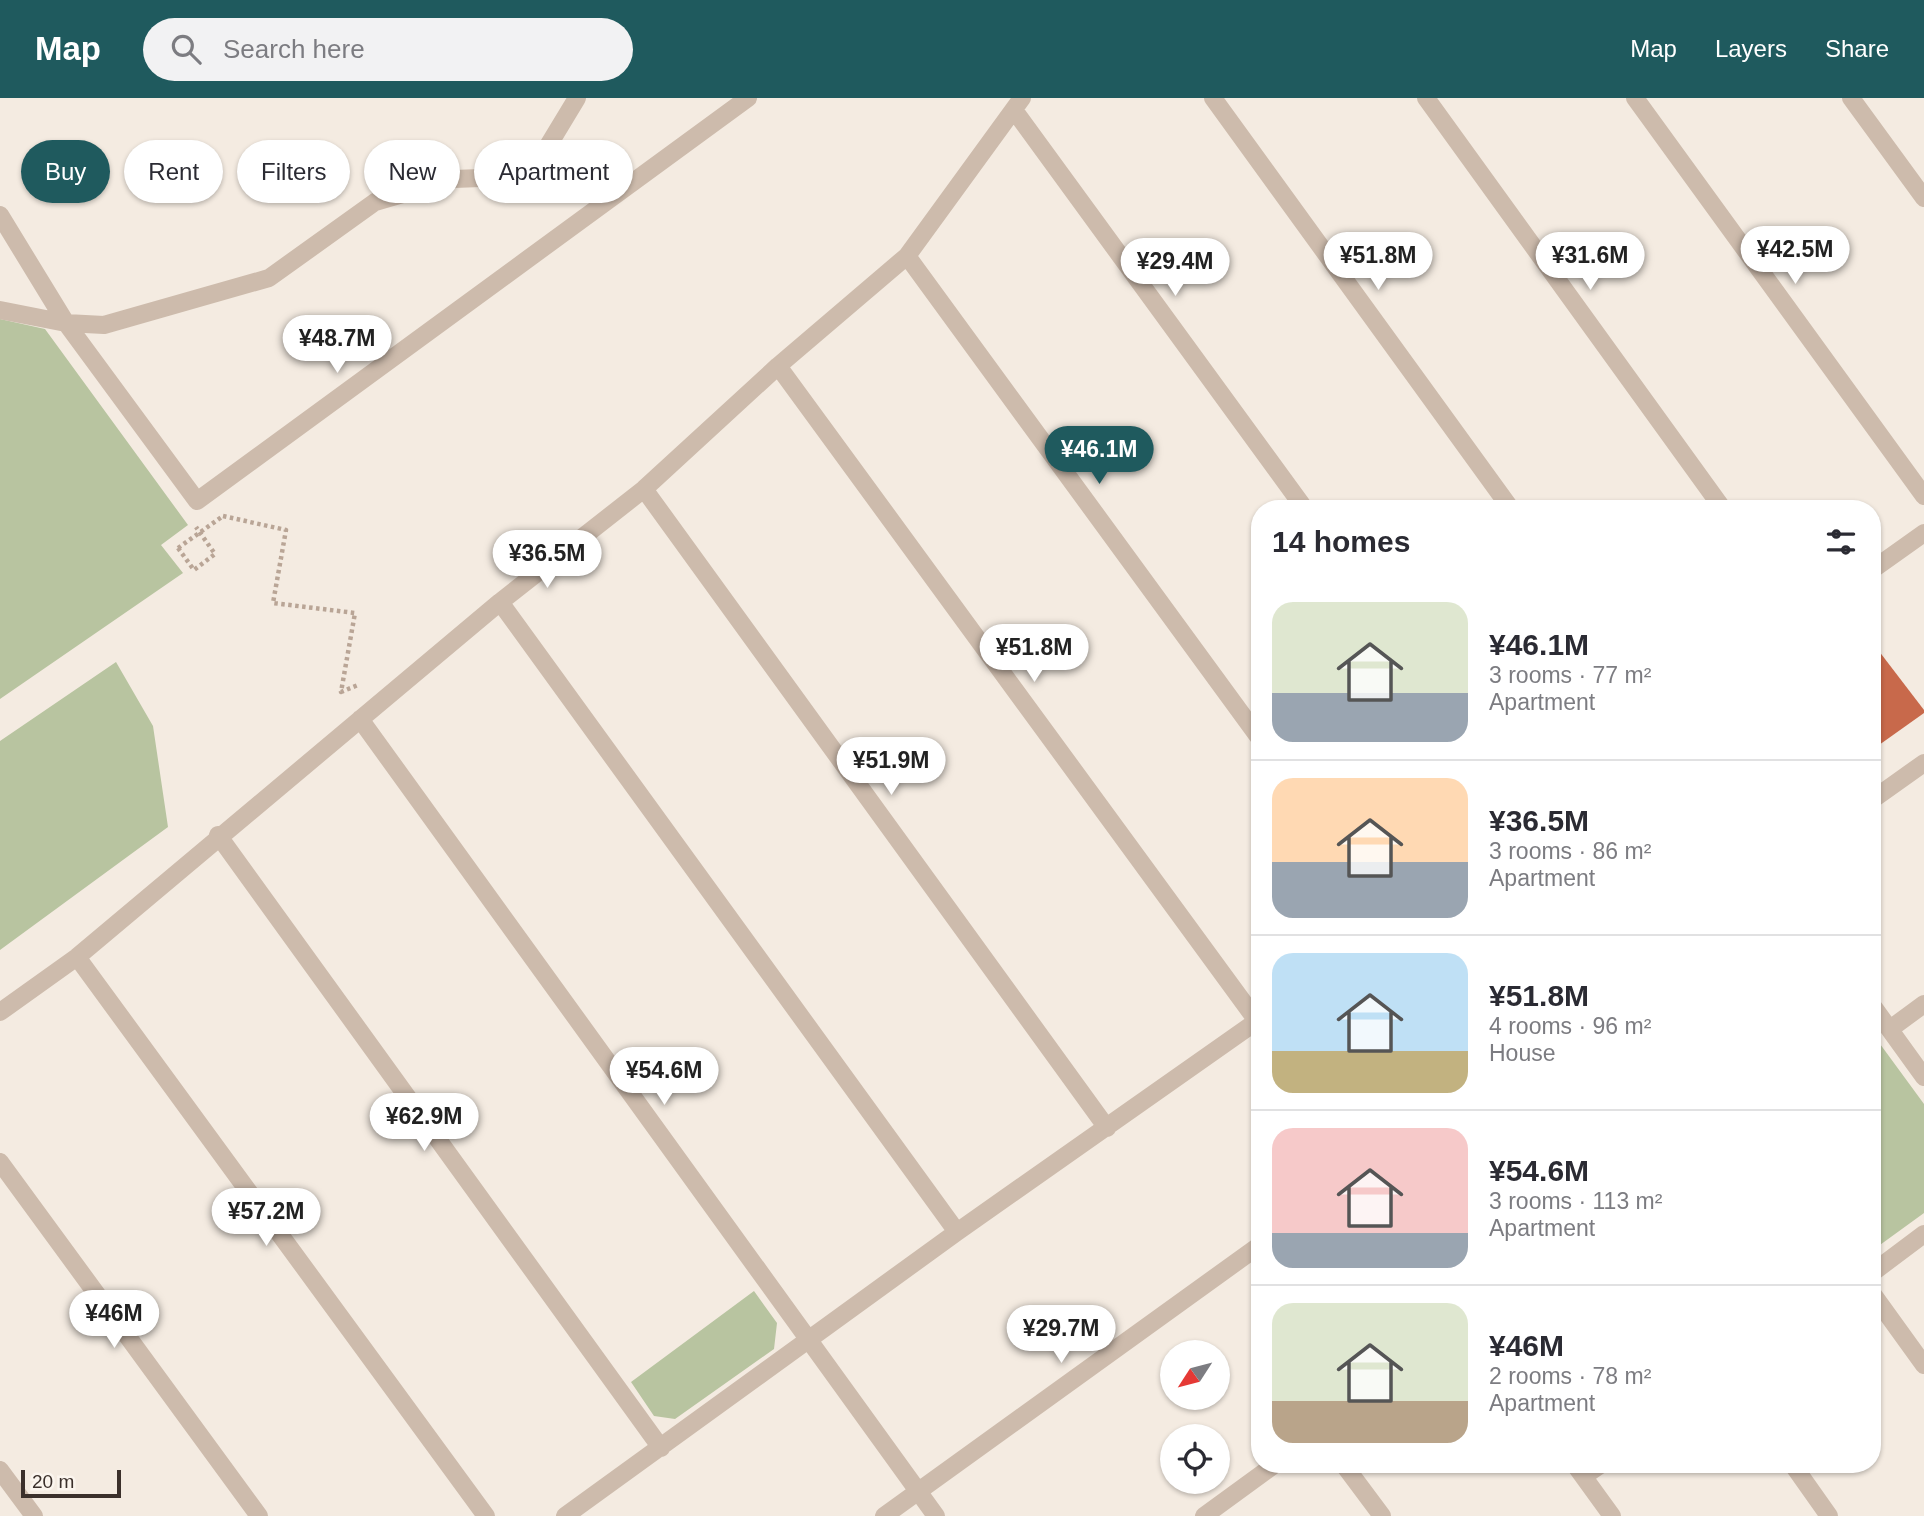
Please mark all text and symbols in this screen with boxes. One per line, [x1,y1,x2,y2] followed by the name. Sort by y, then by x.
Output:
[143,18,633,81] search box
[35,30,101,67] text: Map
[167,30,205,68] icon: search
[223,34,365,64] text: Search here
[1630,35,1677,62] text: Map
[1715,35,1787,62] text: Layers
[1825,35,1889,62] text: Share
[21,140,110,203] chip: Buy
[124,140,223,203] chip: Rent
[237,140,350,203] chip: Filters
[364,140,460,203] chip: New
[474,140,633,203] chip: Apartment
[1738,226,1852,286] pin: ¥42.5M
[1321,232,1435,292] pin: ¥51.8M
[1533,232,1647,292] pin: ¥31.6M
[1757,236,1833,262] text: ¥42.5M
[1118,238,1232,298] pin: ¥29.4M
[1340,242,1416,268] text: ¥51.8M
[1552,242,1628,268] text: ¥31.6M
[1137,248,1213,274] text: ¥29.4M
[280,316,394,375] pin: ¥48.7M
[299,325,375,351] text: ¥48.7M
[1042,426,1156,486] pin: ¥46.1M
[1061,436,1137,462] text: ¥46.1M
[1822,523,1860,561] icon: filters
[1272,525,1410,558] text: 14 homes
[490,531,604,590] pin: ¥36.5M
[509,540,585,566] text: ¥36.5M
[977,624,1091,684] pin: ¥51.8M
[1489,628,1589,661] text: ¥46.1M
[1328,630,1412,714] icon: home
[996,634,1072,660] text: ¥51.8M
[1489,662,1651,688] text: 3 rooms · 77 m²
[1489,689,1595,715] text: Apartment
[834,738,948,797] pin: ¥51.9M
[853,747,929,773] text: ¥51.9M
[1489,804,1589,837] text: ¥36.5M
[1328,806,1412,890] icon: home
[1489,838,1651,864] text: 3 rooms · 86 m²
[1489,865,1595,891] text: Apartment
[1489,979,1589,1012] text: ¥51.8M
[1328,981,1412,1065] icon: home
[1489,1013,1651,1039] text: 4 rooms · 96 m²
[1489,1040,1555,1066] text: House
[607,1048,721,1107] pin: ¥54.6M
[626,1057,702,1083] text: ¥54.6M
[367,1094,481,1153] pin: ¥62.9M
[386,1103,462,1129] text: ¥62.9M
[1489,1154,1589,1187] text: ¥54.6M
[1328,1156,1412,1240] icon: home
[209,1188,323,1248] pin: ¥57.2M
[1489,1188,1662,1214] text: 3 rooms · 113 m²
[228,1198,304,1224] text: ¥57.2M
[1489,1215,1595,1241] text: Apartment
[73,1290,155,1350] pin: ¥46M
[85,1300,143,1326] text: ¥46M
[1004,1306,1118,1365] pin: ¥29.7M
[1023,1315,1099,1341] text: ¥29.7M
[1489,1329,1564,1362] text: ¥46M
[1328,1331,1412,1415] icon: home
[1160,1340,1230,1410] north arrow
[1160,1340,1230,1494] map controls
[1489,1363,1651,1389] text: 2 rooms · 78 m²
[1489,1390,1595,1416] text: Apartment
[1160,1424,1230,1494] button: locate
[21,1467,121,1499] scale bar
[32,1471,74,1492] text: 20 m

